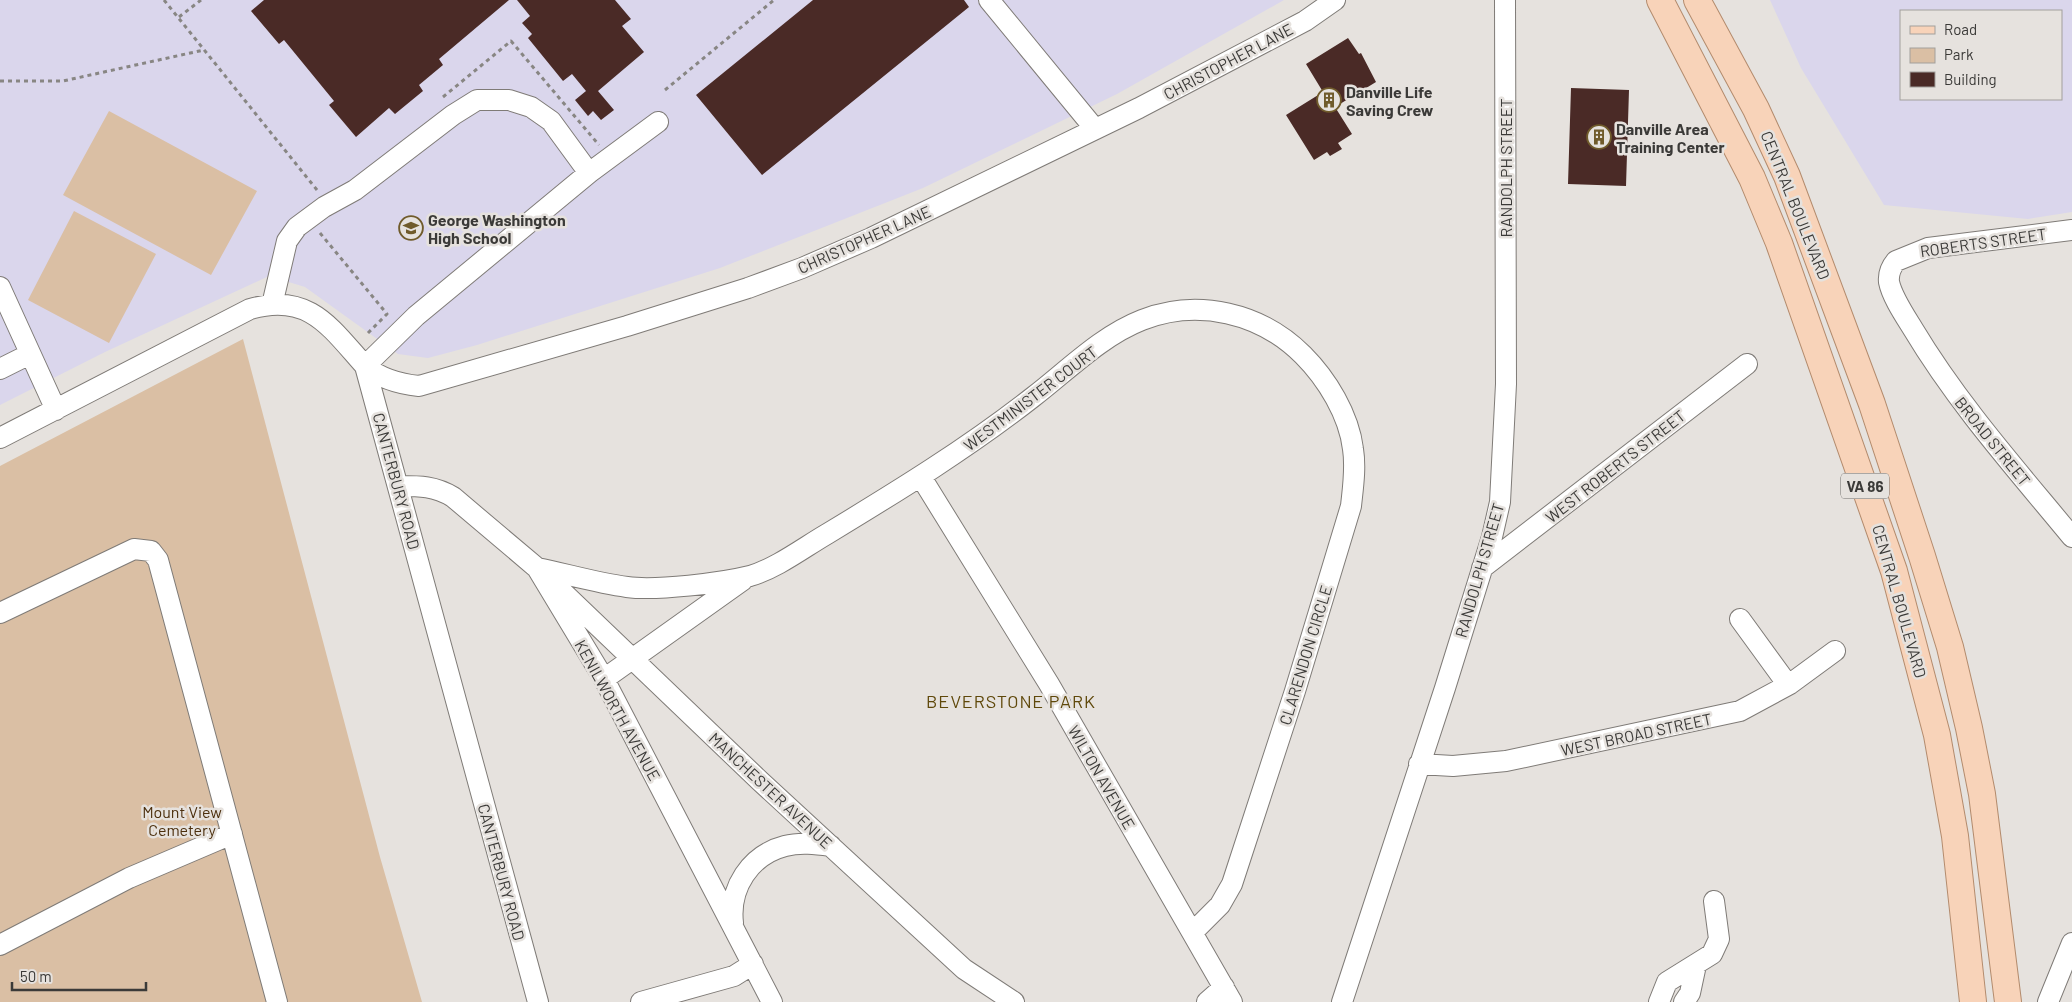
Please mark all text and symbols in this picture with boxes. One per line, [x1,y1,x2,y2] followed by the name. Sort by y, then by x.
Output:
[1900,10,2062,100] legend
[1160,19,1296,103] street label: CHRISTOPHER LANE
[1944,20,1977,38] text: Road
[1944,45,1974,63] text: Park
[1944,70,1997,88] text: Building
[1346,82,1434,119] place label: Danville Life Saving Crew
[1316,87,1342,113] building icon: Danville Life Saving Crew
[1496,98,1515,238] street label: RANDOLPH STREET
[1616,119,1725,156] place label: Danville Area Training Center
[1586,124,1612,150] building icon: Danville Area Training Center
[1758,128,1834,282] street label: CENTRAL BOULEVARD
[794,201,934,277] street label: CHRISTOPHER LANE
[428,210,566,247] place label: George Washington High School
[398,215,424,241] school or university icon: George Washington High School
[1919,224,2047,260] street label: ROBERTS STREET
[960,342,1100,454] street label: WESTMINISTER COURT
[1951,393,2035,489] street label: BROAD STREET
[1541,406,1689,526] street label: WEST ROBERTS STREET
[370,411,424,551] street label: CANTERBURY ROAD
[1841,474,1889,498] road number: VA 86
[1451,501,1507,639] street label: RANDOLPH STREET
[1869,522,1931,680] street label: CENTRAL BOULEVARD
[1275,583,1335,727] street label: CLARENDON CIRCLE
[571,636,665,784] street label: KENILWORTH AVENUE
[926,690,1096,712] district label: BEVERSTONE PARK
[1559,709,1713,759] street label: WEST BROAD STREET
[1065,722,1139,832] street label: WILTON AVENUE
[706,728,836,852] street label: MANCHESTER AVENUE
[142,802,222,839] park label: Mount View Cemetery
[475,802,529,942] street label: CANTERBURY ROAD
[12,960,146,992] scale bar
[20,967,52,985] text: 50 m

